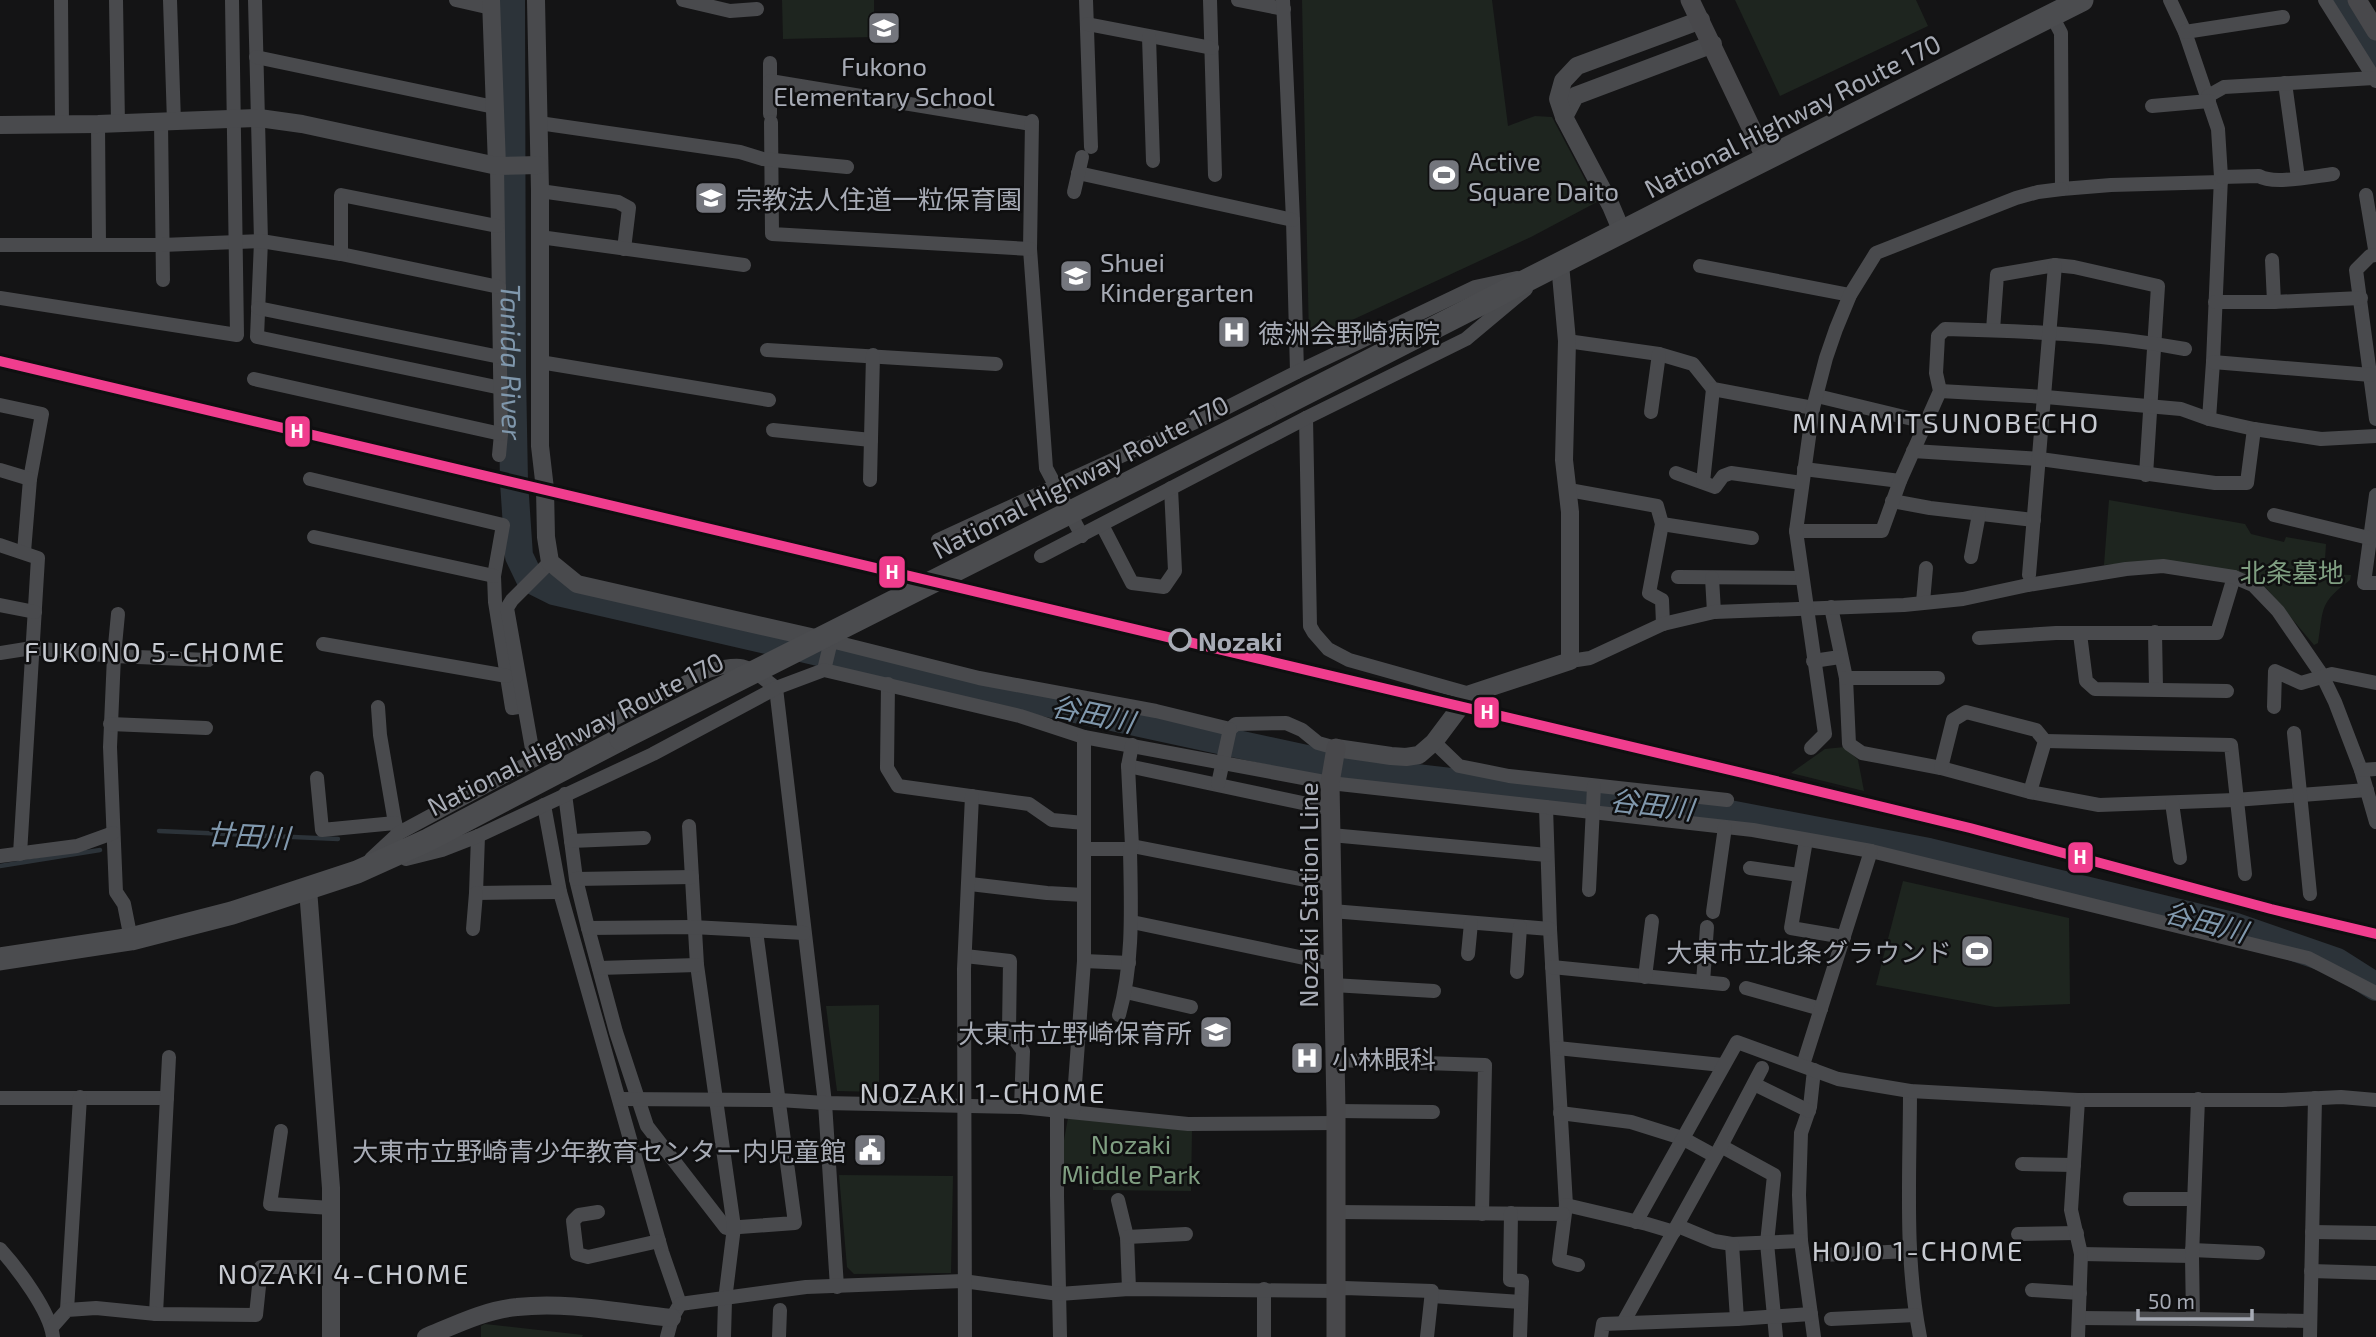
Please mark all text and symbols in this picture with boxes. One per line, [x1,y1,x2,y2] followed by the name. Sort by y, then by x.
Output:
[865,9,903,47] school or university icon: Fukono Elementary School
[1639,27,1945,203] street label: National Highway Route 170
[773,50,995,111] place label: Fukono Elementary School
[1468,145,1619,206] place label: Active Square Daito
[1425,156,1463,194] sports icon: Active Square Daito
[692,179,730,217] school or university icon: 宗教法人住道一粒保育園
[736,183,1022,214] place label: 宗教法人住道一粒保育園
[1100,246,1254,307] place label: Shuei Kindergarten
[1057,257,1095,295] school or university icon: Shuei Kindergarten
[495,284,530,441] water label: Tanida River
[1215,313,1253,351] hospital icon: 徳洲会野崎病院
[1258,317,1440,348] place label: 徳洲会野崎病院
[927,388,1233,564] street label: National Highway Route 170
[1792,405,2100,439] district label: MINAMITSUNOBECHO
[284,415,311,448] line badge: H
[290,419,304,442] text: H
[878,555,906,589] line badge: H
[2240,556,2344,587] park label: 北条墓地
[885,560,899,583] text: H
[1198,625,1282,656] place label: Nozaki
[1169,629,1191,651] marker: Nozaki
[24,634,286,668] district label: FUKONO 5-CHOME
[422,645,728,821] street label: National Highway Route 170
[1048,688,1141,739] water label: 谷田川
[1473,696,1500,729] line badge: H
[1480,700,1494,723] text: H
[1292,782,1323,1008] street label: Nozaki Station Line
[1608,782,1699,826] water label: 谷田川
[205,816,294,854] water label: 廿田川
[2067,841,2094,874] line badge: H
[2073,845,2087,868] text: H
[2161,894,2254,949] water label: 谷田川
[1958,932,1996,970] sports icon: 大東市立北条グラウンド
[1666,936,1952,967] place label: 大東市立北条グラウンド
[1197,1013,1235,1051] school or university icon: 大東市立野崎保育所
[958,1017,1192,1048] place label: 大東市立野崎保育所
[1288,1039,1326,1077] hospital icon: 小林眼科
[1332,1043,1436,1074] place label: 小林眼科
[860,1075,1107,1109] district label: NOZAKI 1-CHOME
[1061,1128,1201,1189] park label: Nozaki Middle Park
[851,1131,889,1169] public building icon: 大東市立野崎青少年教育センター内児童館
[352,1135,846,1166] place label: 大東市立野崎青少年教育センター内児童館
[1812,1233,2024,1267] district label: HOJO 1-CHOME
[217,1256,471,1290] district label: NOZAKI 4-CHOME
[2138,1278,2252,1322] scale bar
[2148,1288,2195,1313] text: 50 m

